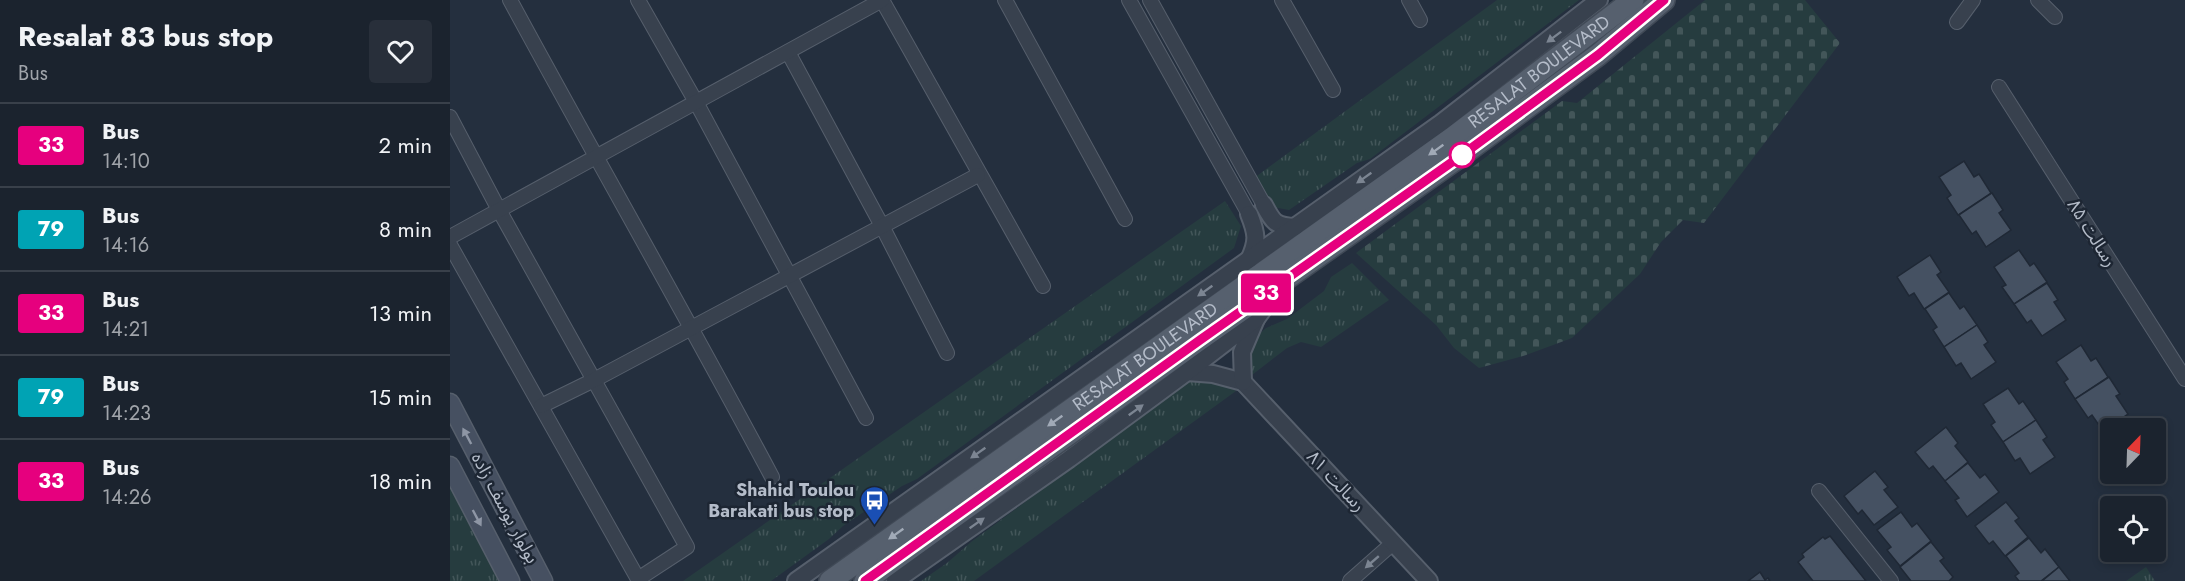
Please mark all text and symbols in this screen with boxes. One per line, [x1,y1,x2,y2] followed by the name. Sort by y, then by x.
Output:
[1462,9,1616,134] street label: RESALAT BOULEVARD
[18,16,273,57] text: Resalat 83 bus stop
[369,20,432,83] button: heart
[1546,30,1562,43] one-way arrow
[18,59,48,88] text: Bus
[102,115,139,147] text: Bus
[378,129,432,161] text: 2 min
[38,130,64,160] text: 33
[1449,142,1475,168] unlabelled marker
[1429,144,1445,156] one-way arrow
[102,147,150,176] text: 14:10
[1356,172,1372,184] one-way arrow
[2061,194,2123,272] street label: رسالت ۸۵
[102,199,139,231] text: Bus
[379,213,432,245] text: 8 min
[38,214,64,244] text: 79
[102,231,149,260] text: 14:16
[1239,274,1293,312] line badge: 33
[1253,278,1279,308] text: 33
[102,283,139,315] text: Bus
[1197,285,1213,296] one-way arrow
[1067,296,1223,417] street label: RESALAT BOULEVARD
[369,297,432,329] text: 13 min
[38,298,64,328] text: 33
[102,315,149,344] text: 14:21
[102,367,139,399] text: Bus
[369,381,432,413] text: 15 min
[38,382,64,412] text: 79
[102,399,151,428] text: 14:23
[1128,404,1143,416] one-way arrow
[1047,415,1063,427] one-way arrow
[2100,418,2166,484] north arrow
[2100,418,2166,562] map controls
[463,427,473,445] one-way arrow
[1301,444,1371,518] street label: رسالت ۸۱
[970,447,986,459] one-way arrow
[465,448,545,568] street label: بولوار یوسف زاده
[102,451,139,483] text: Bus
[369,465,432,497] text: 18 min
[38,466,64,496] text: 33
[708,477,854,524] place label: Shahid Toulou Barakati bus stop
[102,483,152,512] text: 14:26
[859,484,891,526] bus stop icon: Shahid Toulou Barakati bus stop
[2100,496,2166,562] button: locate
[472,510,482,527] one-way arrow
[969,517,985,529] one-way arrow
[888,528,904,539] one-way arrow
[1365,555,1380,568] one-way arrow

